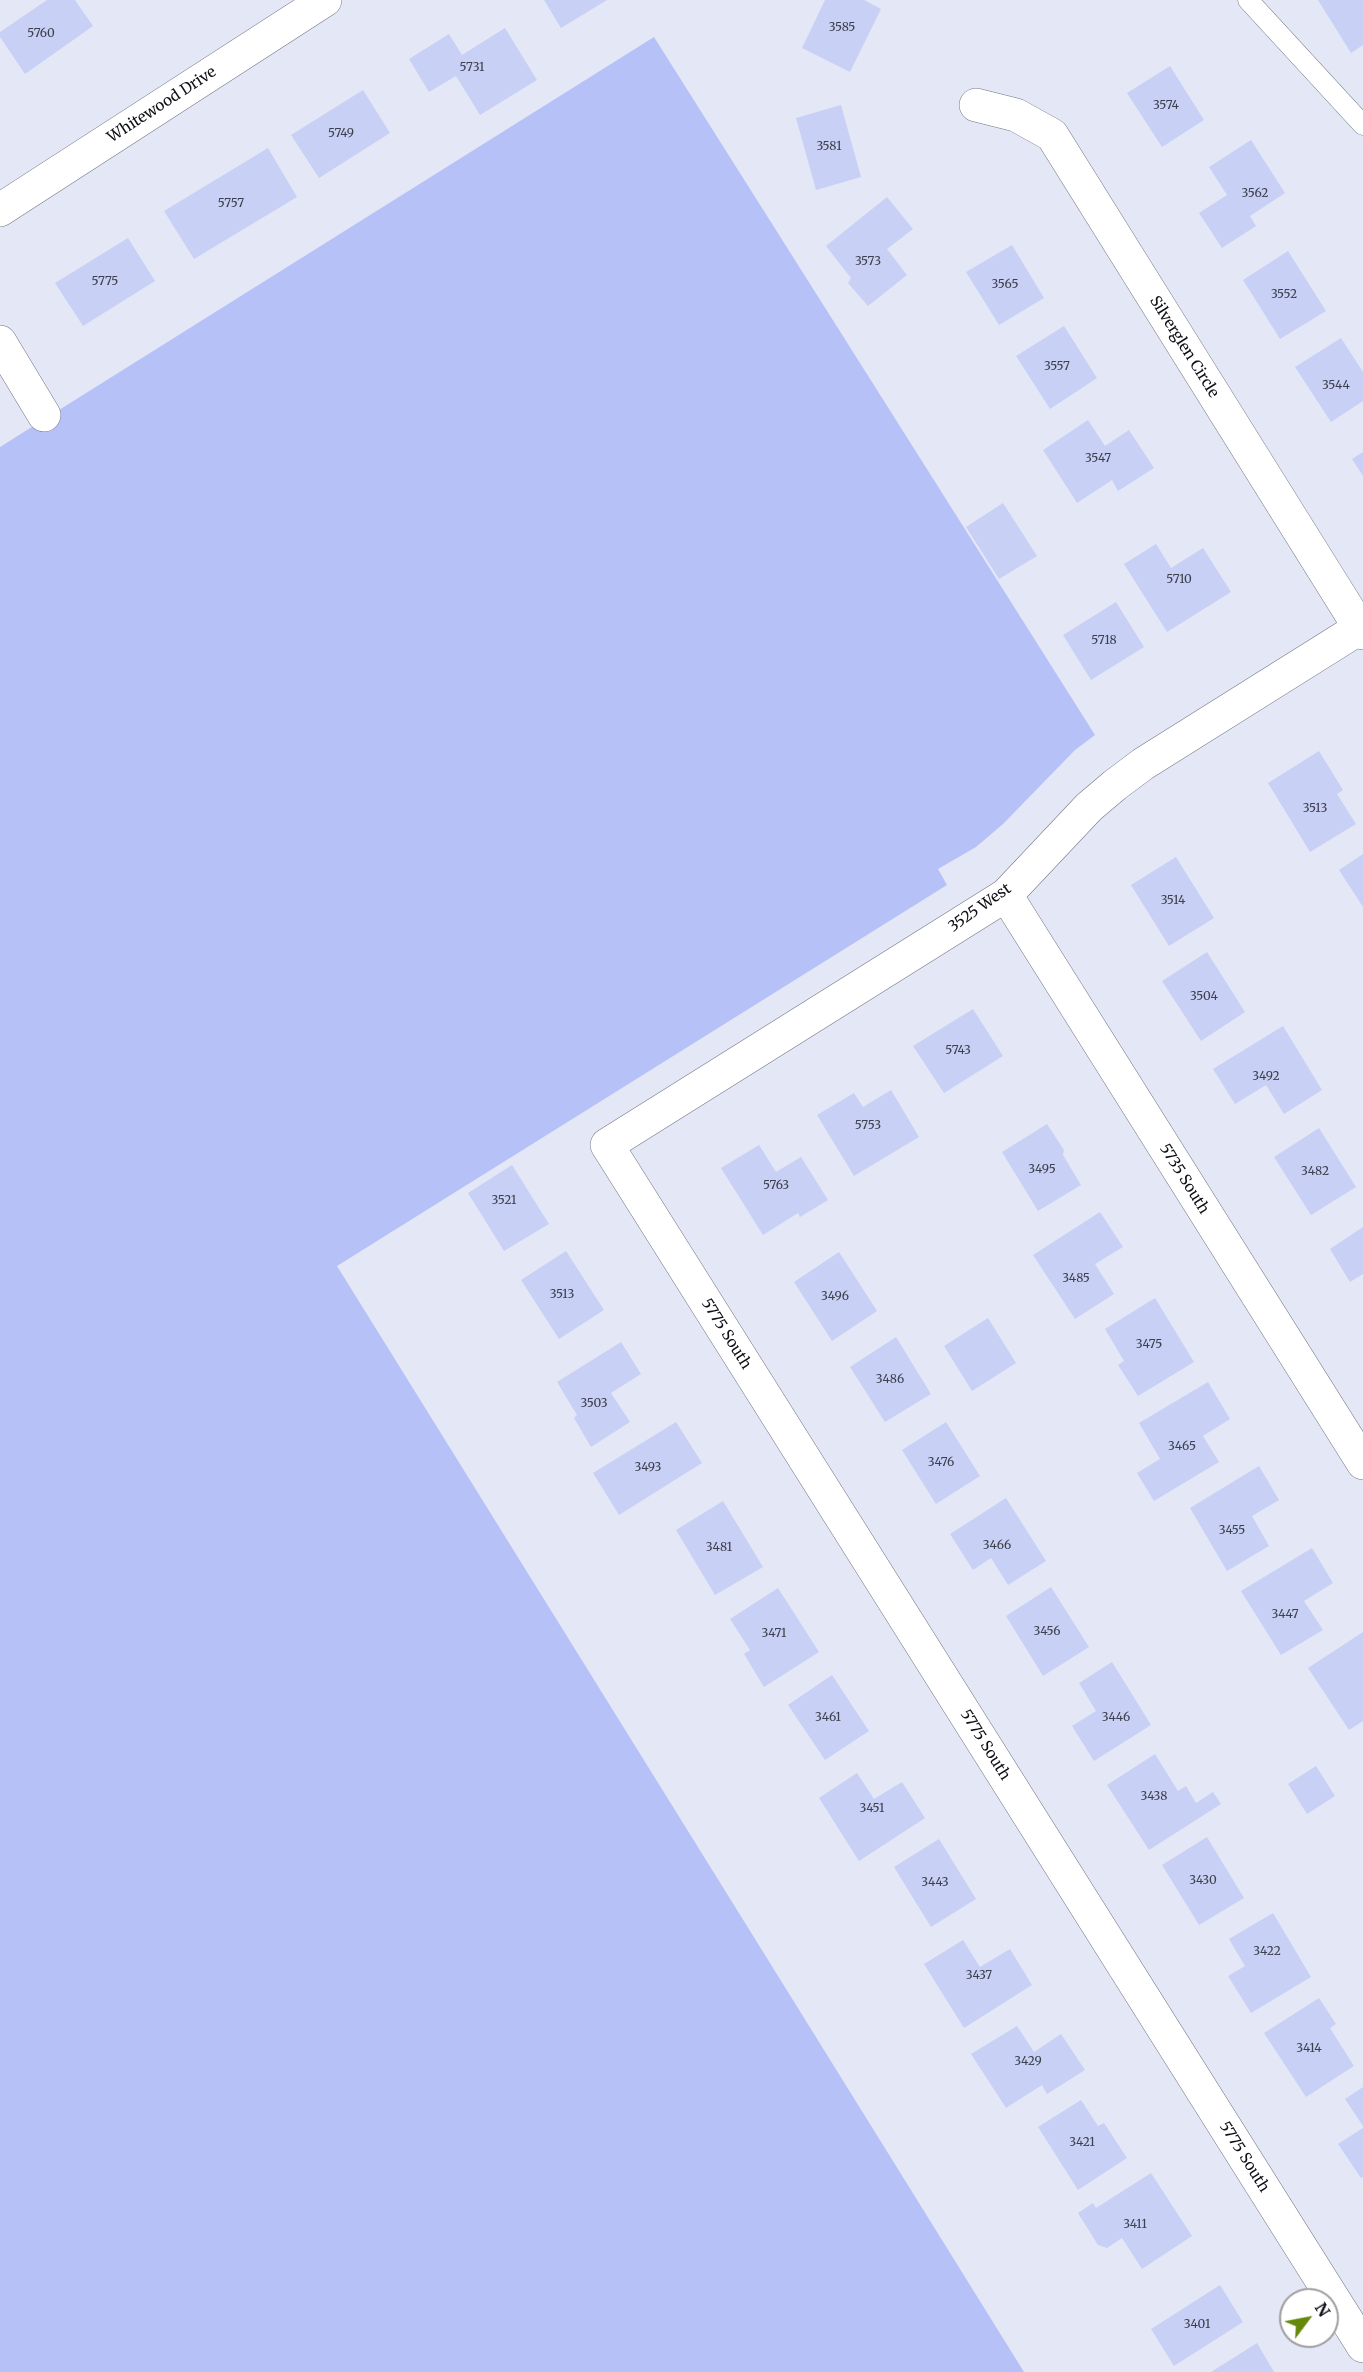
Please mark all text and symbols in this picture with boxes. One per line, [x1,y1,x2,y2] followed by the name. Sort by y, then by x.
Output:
[829,21,855,35] house number: 3585
[27,27,55,41] house number: 5760
[460,61,484,75] house number: 5731
[104,63,220,147] street label: Whitewood Drive
[1153,99,1179,113] house number: 3574
[328,127,354,141] house number: 5749
[816,140,842,154] house number: 3581
[1242,187,1268,201] house number: 3562
[218,197,244,211] house number: 5757
[855,255,881,269] house number: 3573
[92,275,118,289] house number: 5775
[992,278,1018,292] house number: 3565
[1271,288,1297,302] house number: 3552
[1146,293,1222,401] street label: Silverglen Circle
[1044,360,1070,374] house number: 3557
[1322,379,1350,393] house number: 3544
[1085,452,1111,466] house number: 3547
[1166,573,1192,587] house number: 5710
[1091,634,1117,648] house number: 5718
[1303,802,1327,816] house number: 3513
[945,880,1015,936] street label: 3525 West
[1161,894,1185,908] house number: 3514
[1190,990,1218,1004] house number: 3504
[945,1044,971,1058] house number: 5743
[1252,1070,1280,1084] house number: 3492
[855,1119,881,1133] house number: 5753
[1155,1141,1213,1217] street label: 5735 South
[1028,1163,1056,1177] house number: 3495
[1301,1165,1329,1179] house number: 3482
[763,1179,789,1193] house number: 5763
[492,1194,516,1208] house number: 3521
[1062,1272,1090,1286] house number: 3485
[550,1288,574,1302] house number: 3513
[821,1290,849,1304] house number: 3496
[697,1295,755,1373] street label: 5775 South
[1136,1338,1162,1352] house number: 3475
[876,1373,904,1387] house number: 3486
[580,1397,608,1411] house number: 3503
[1168,1440,1196,1454] house number: 3465
[928,1456,954,1470] house number: 3476
[635,1461,661,1475] house number: 3493
[1219,1524,1245,1538] house number: 3455
[983,1539,1011,1553] house number: 3466
[706,1541,732,1555] house number: 3481
[1271,1608,1299,1622] house number: 3447
[1033,1625,1061,1639] house number: 3456
[762,1627,786,1641] house number: 3471
[956,1706,1014,1784] street label: 5775 South
[815,1711,841,1725] house number: 3461
[1102,1711,1130,1725] house number: 3446
[1141,1790,1167,1804] house number: 3438
[860,1802,884,1816] house number: 3451
[1189,1874,1217,1888] house number: 3430
[921,1876,949,1890] house number: 3443
[1253,1945,1281,1959] house number: 3422
[966,1969,992,1983] house number: 3437
[1296,2042,1322,2056] house number: 3414
[1014,2055,1042,2069] house number: 3429
[1215,2118,1273,2196] street label: 5775 South
[1069,2136,1095,2150] house number: 3421
[1123,2218,1147,2232] house number: 3411
[1279,2288,1339,2348] north arrow
[1311,2299,1334,2320] text: N
[1184,2318,1210,2332] house number: 3401

